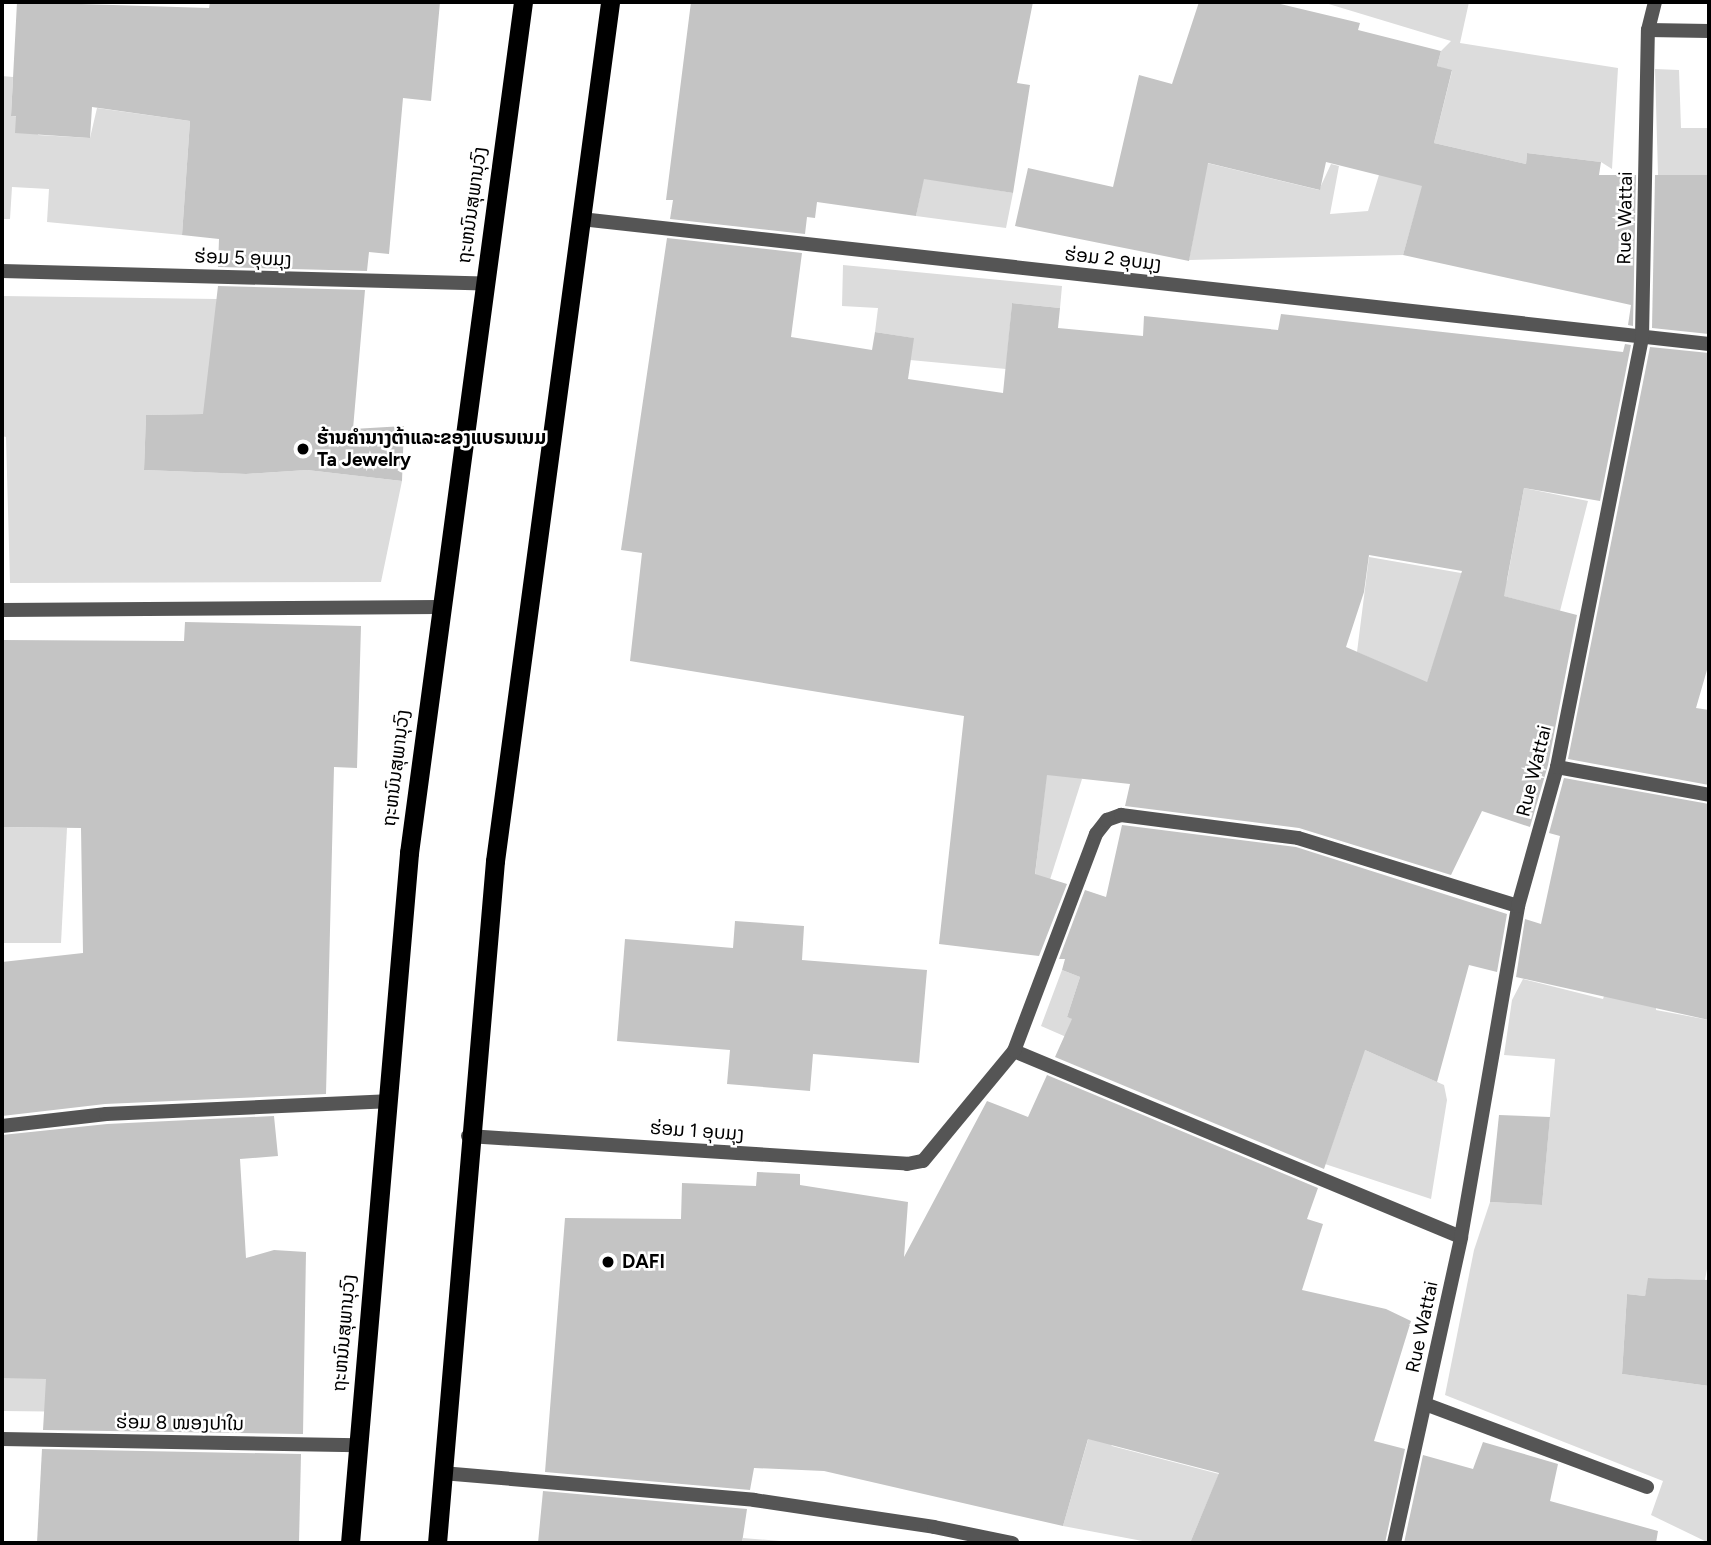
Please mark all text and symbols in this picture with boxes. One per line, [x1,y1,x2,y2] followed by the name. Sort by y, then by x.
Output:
[453,145,491,265] street label: ຖະຫນົນສຸພານຸວົງ
[1613,171,1637,265] street label: Rue Wattai
[1063,243,1163,275] street label: ຮ່ອມ 2 ອຸບມຸງ
[194,245,292,271] street label: ຮ່ອມ 5 ອຸບມຸງ
[317,427,546,471] place label: ຮ້ານຄຳນາງຕ້າແລະຂອງແບຣນເນມ Ta Jewelry
[295,441,311,457] marker: ຮ້ານຄຳນາງຕ້າແລະຂອງແບຣນເນມ Ta Jewelry
[378,708,414,828] street label: ຖະຫນົນສຸພານຸວົງ
[1512,723,1556,819] street label: Rue Wattai
[649,1116,745,1146] street label: ຮ່ອມ 1 ອຸບມຸງ
[622,1251,665,1273] place label: DAFI
[600,1254,616,1270] marker: DAFI
[328,1273,360,1393] street label: ຖະຫນົນສຸພານຸວົງ
[1401,1279,1443,1375] street label: Rue Wattai
[116,1410,244,1436] street label: ຮ່ອມ 8 ໜອງປາໃນ

